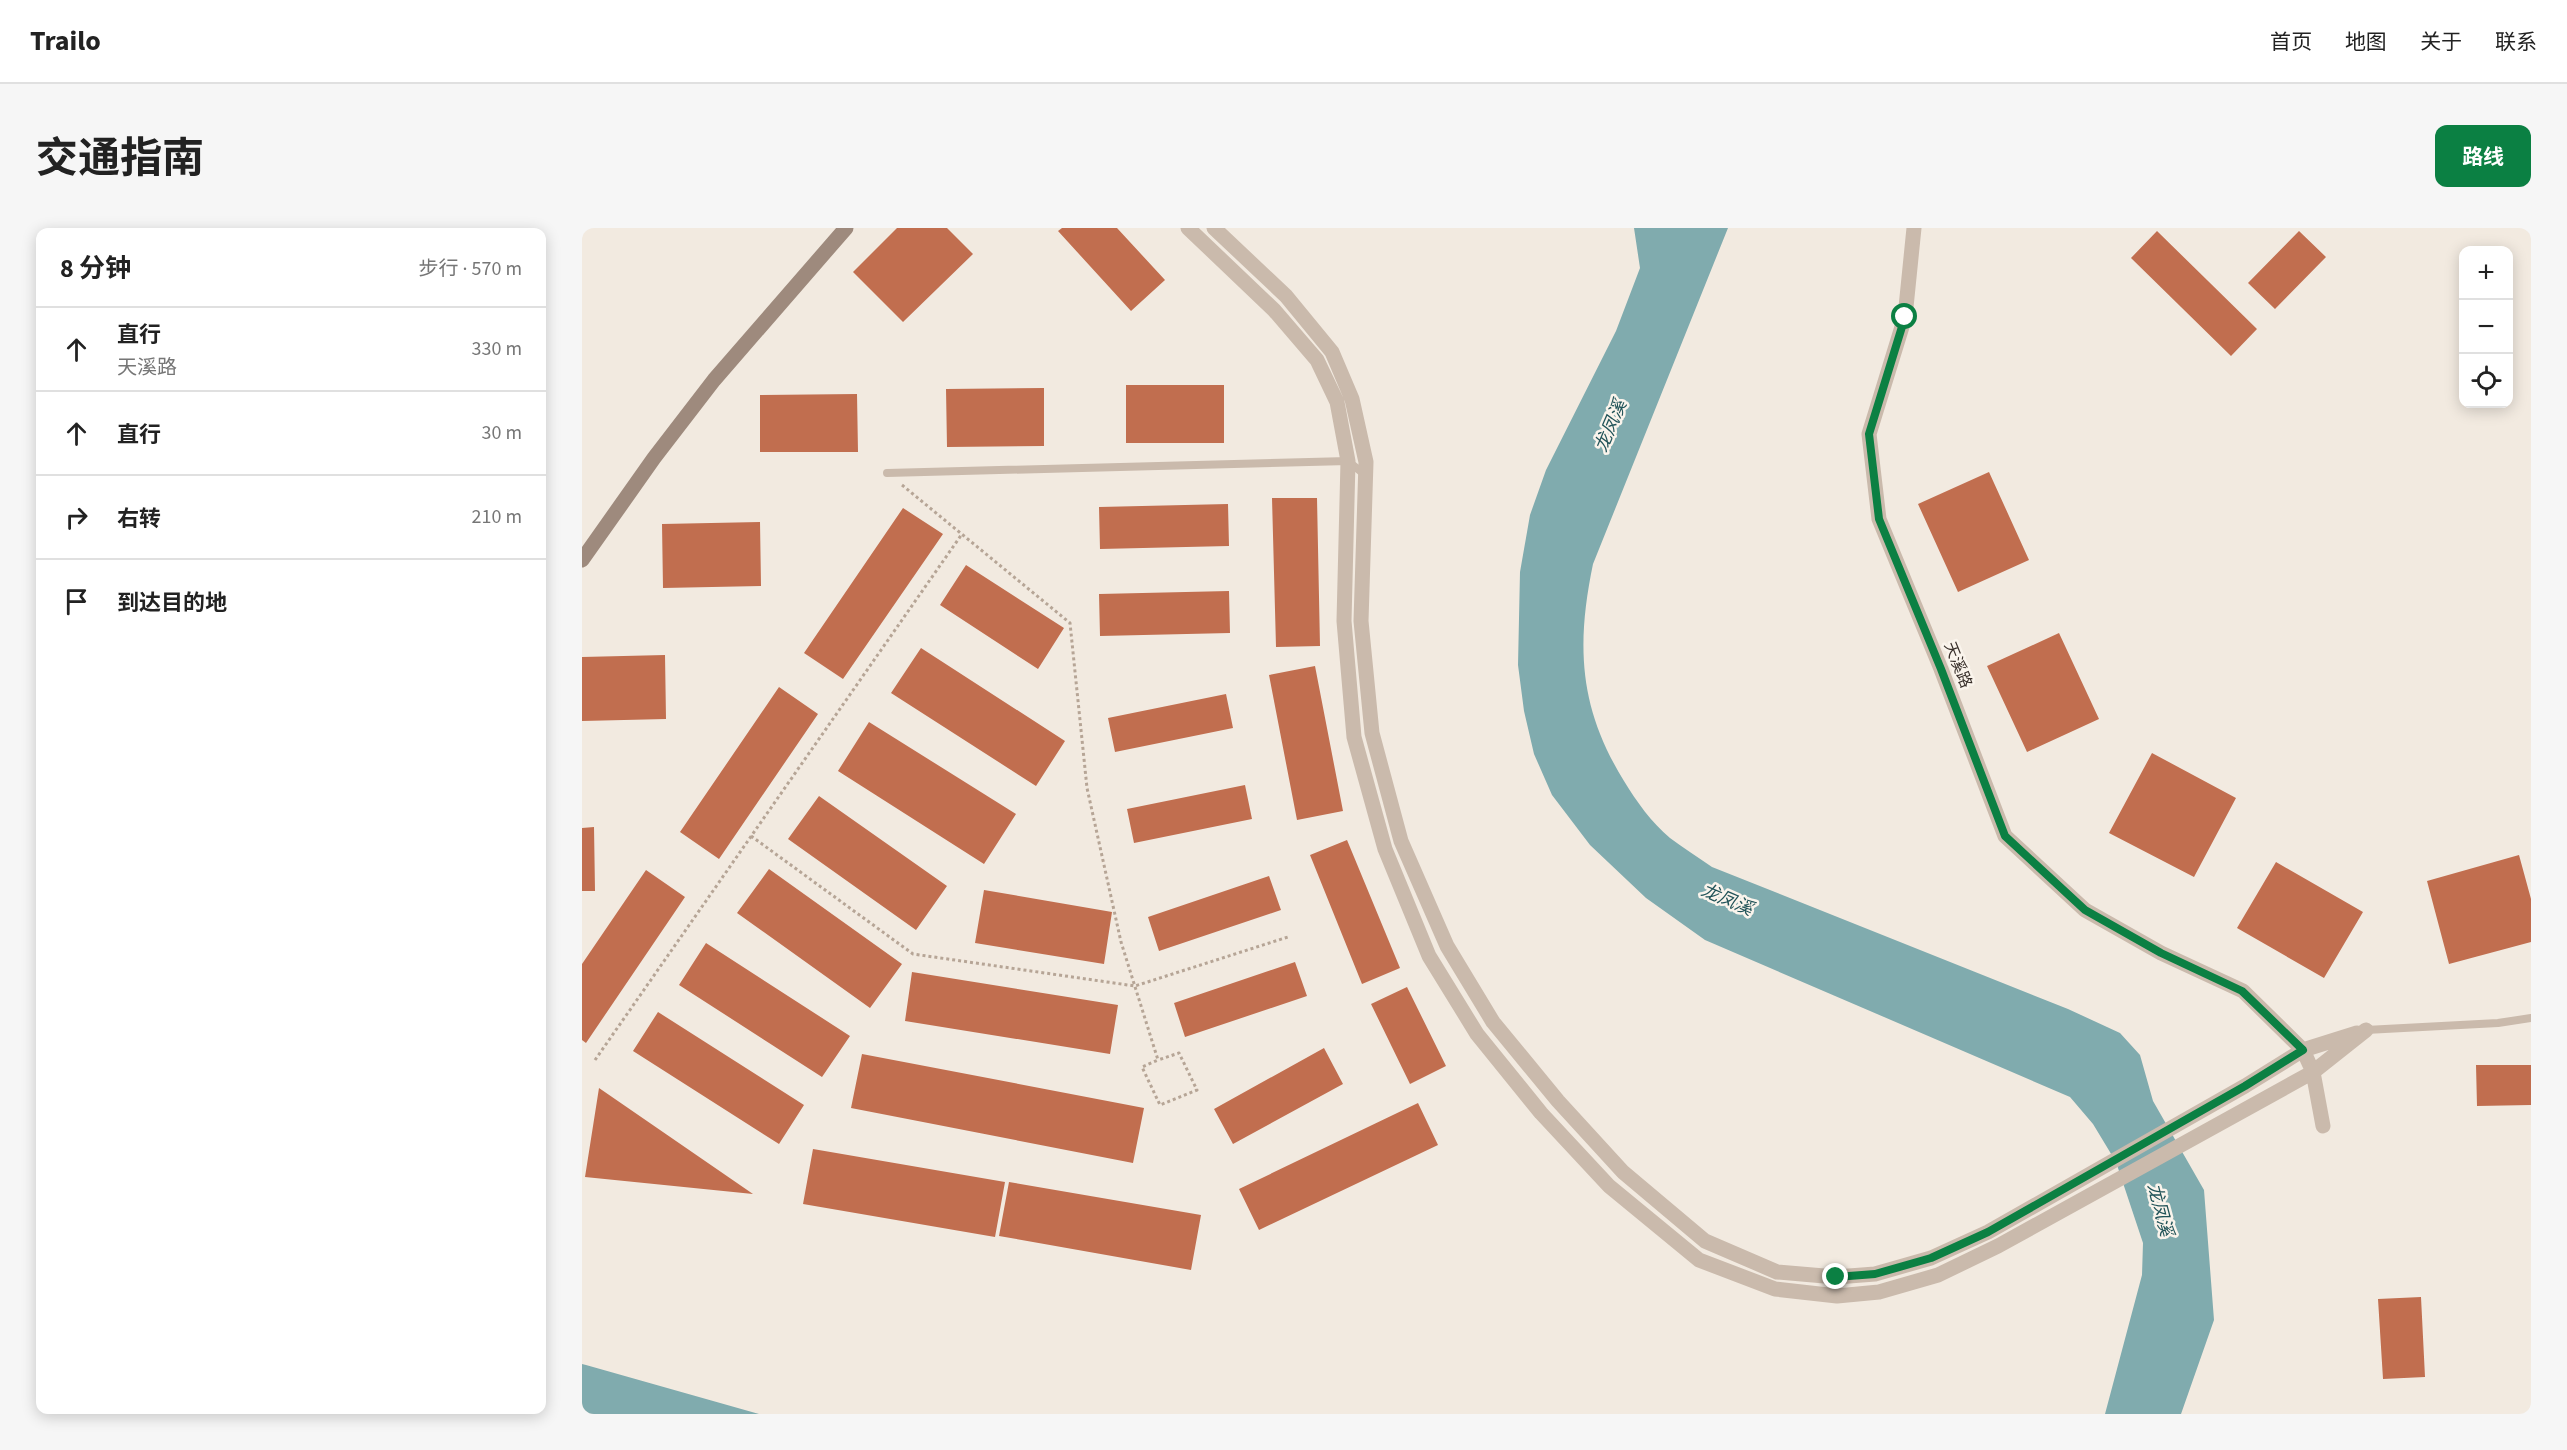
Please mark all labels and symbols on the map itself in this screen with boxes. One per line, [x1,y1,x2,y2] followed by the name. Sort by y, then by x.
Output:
[1891,303,1917,329] route start
[1589,394,1634,456] water label: 龙凤溪
[1939,639,1977,691] street label: 天溪路
[1697,878,1759,923] water label: 龙凤溪
[2141,1181,2180,1241] water label: 龙凤溪
[1822,1263,1848,1289] route end

